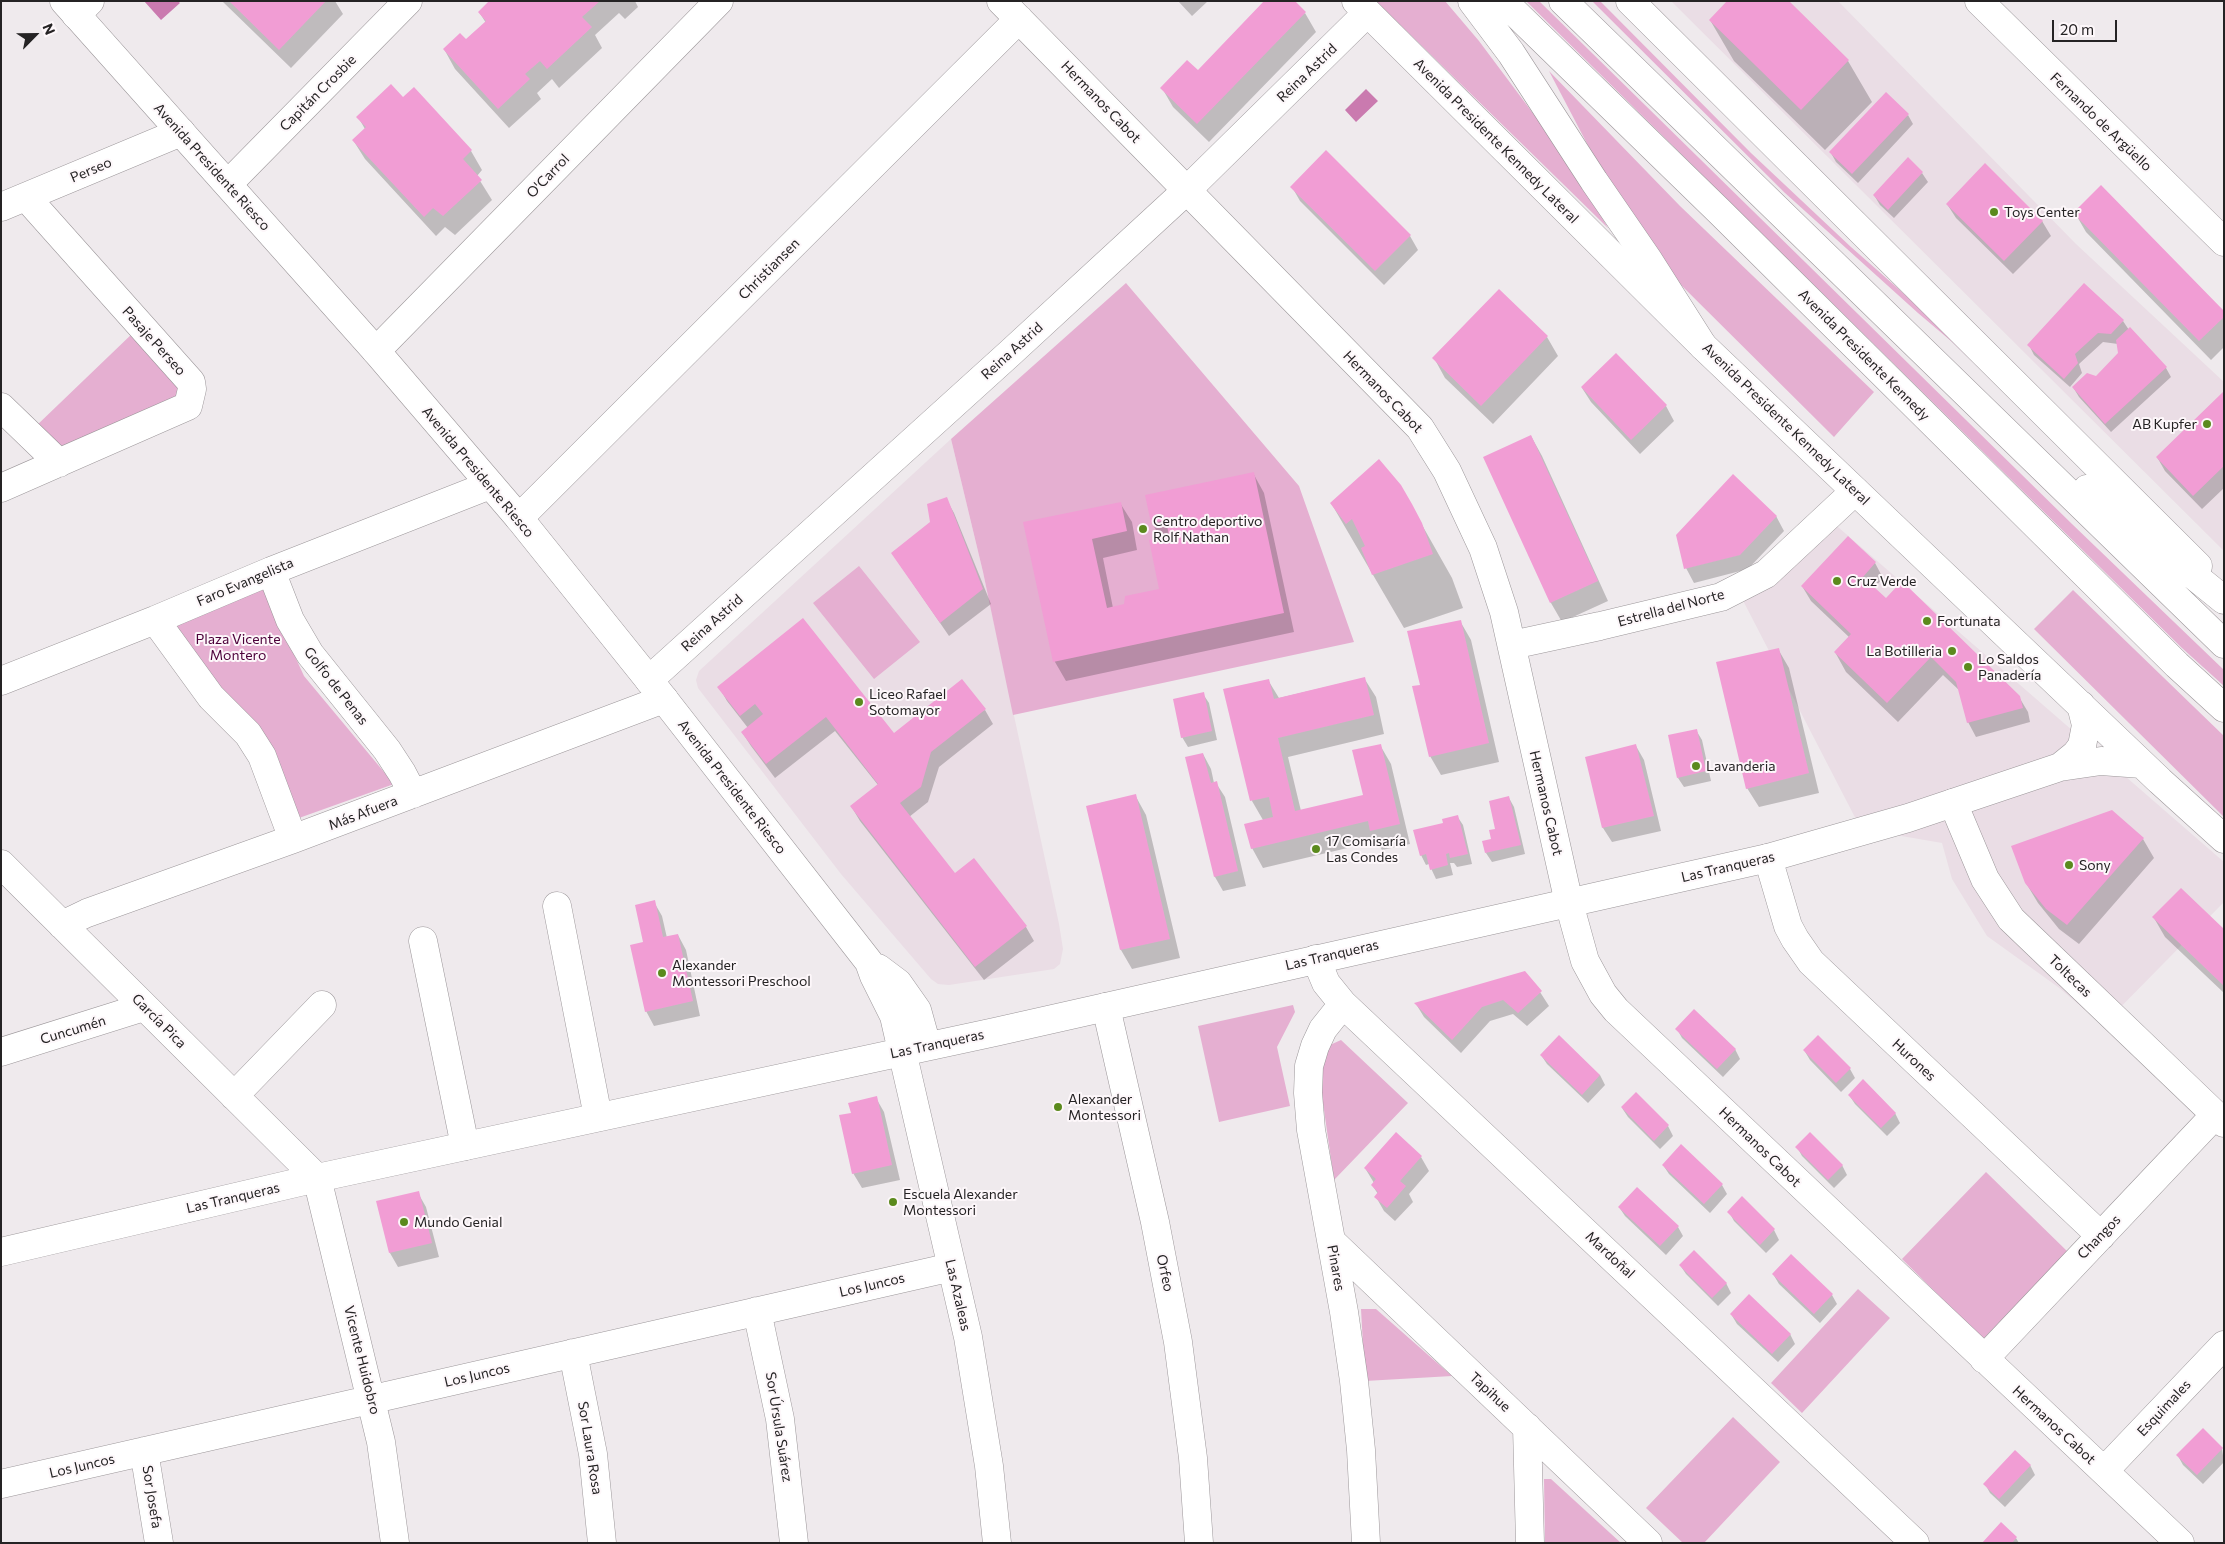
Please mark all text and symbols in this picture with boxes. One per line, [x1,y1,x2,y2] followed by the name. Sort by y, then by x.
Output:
[10,10,60,60] north arrow
[2055,10,2120,42] scale bar
[2060,20,2094,38] text: 20 m
[39,21,59,37] text: N
[1273,40,1341,106] street label: Reina Astrid
[276,51,360,135] street label: Capitán Crosbie
[1410,55,1582,227] street label: Avenida Presidente Kennedy Lateral
[1058,57,1144,147] street label: Hermanos Cabot
[2047,69,2155,175] street label: Fernando de Argüello
[150,100,274,234] street label: Avenida Presidente Riesco
[523,151,573,201] street label: O'Carrol
[68,154,114,186] street label: Perseo
[2004,204,2080,220] place label: Toys Center
[1988,206,2000,218] marker: Toys Center
[735,235,803,303] street label: Christiansen
[1795,286,1933,424] street label: Avenida Presidente Kennedy
[119,303,189,379] street label: Pasaje Perseo
[978,319,1046,383] street label: Reina Astrid
[1699,339,1873,509] street label: Avenida Presidente Kennedy Lateral
[1340,347,1426,437] street label: Hermanos Cabot
[418,403,538,541] street label: Avenida Presidente Riesco
[2132,416,2197,432] place label: AB Kupfer
[2201,418,2213,430] marker: AB Kupfer
[1153,513,1262,546] place label: Centro deportivo Rolf Nathan
[1137,523,1149,535] marker: Centro deportivo Rolf Nathan
[194,554,296,610] street label: Faro Evangelista
[1847,573,1916,589] place label: Cruz Verde
[1831,575,1843,587] marker: Cruz Verde
[1616,586,1726,630] street label: Estrella del Norte
[678,591,746,655] street label: Reina Astrid
[1937,613,2001,629] place label: Fortunata
[1921,615,1933,627] marker: Fortunata
[195,631,281,664] park label: Plaza Vicente Montero
[1866,643,1942,659] place label: La Botilleria
[300,644,372,728] street label: Golfo de Penas
[1946,645,1958,657] marker: La Botilleria
[1978,651,2041,684] place label: Lo Saldos Panadería
[1962,661,1974,673] marker: Lo Saldos Panadería
[869,686,946,719] place label: Liceo Rafael Sotomayor
[853,696,865,708] marker: Liceo Rafael Sotomayor
[674,716,790,858] street label: Avenida Presidente Riesco
[1526,749,1566,857] street label: Hermanos Cabot
[1706,758,1776,774] place label: Lavanderia
[1690,760,1702,772] marker: Lavanderia
[326,792,400,834] street label: Más Afuera
[1326,833,1406,866] place label: 17 Comisaría Las Condes
[1310,843,1322,855] marker: 17 Comisaría Las Condes
[1680,848,1776,886] street label: Las Tranqueras
[2079,857,2111,873] place label: Sony
[2063,859,2075,871] marker: Sony
[1284,936,1380,974] street label: Las Tranqueras
[2045,951,2095,1001] street label: Toltecas
[672,957,811,990] place label: Alexander Montessori Preschool
[656,967,668,979] marker: Alexander Montessori Preschool
[128,990,190,1052] street label: García Pica
[38,1012,108,1048] street label: Cuncumén
[889,1026,985,1062] street label: Las Tranqueras
[1889,1036,1939,1084] street label: Hurones
[1068,1091,1141,1124] place label: Alexander Montessori
[1052,1101,1064,1113] marker: Alexander Montessori
[1715,1104,1805,1190] street label: Hermanos Cabot
[185,1179,281,1217] street label: Las Tranqueras
[903,1186,1018,1218] place label: Escuela Alexander Montessori
[887,1196,899,1208] marker: Escuela Alexander Montessori
[2074,1211,2124,1263] street label: Changos
[414,1214,502,1230] place label: Mundo Genial
[398,1216,410,1228] marker: Mundo Genial
[1582,1228,1638,1282] street label: Mardoñal
[1324,1243,1348,1293] street label: Pinares
[1153,1253,1177,1293] street label: Orfeo
[942,1258,974,1332] street label: Las Azaleas
[838,1269,906,1301] street label: Los Juncos
[340,1304,384,1416] street label: Vicente Huidobro
[443,1359,511,1391] street label: Los Juncos
[1466,1369,1514,1415] street label: Tapihue
[762,1371,796,1483] street label: Sor Úrsula Suárez
[2134,1376,2194,1440] street label: Esquimales
[2009,1382,2099,1468] street label: Hermanos Cabot
[574,1400,606,1496] street label: Sor Laura Rosa
[48,1450,116,1482] street label: Los Juncos
[139,1464,165,1530] street label: Sor Josefa

